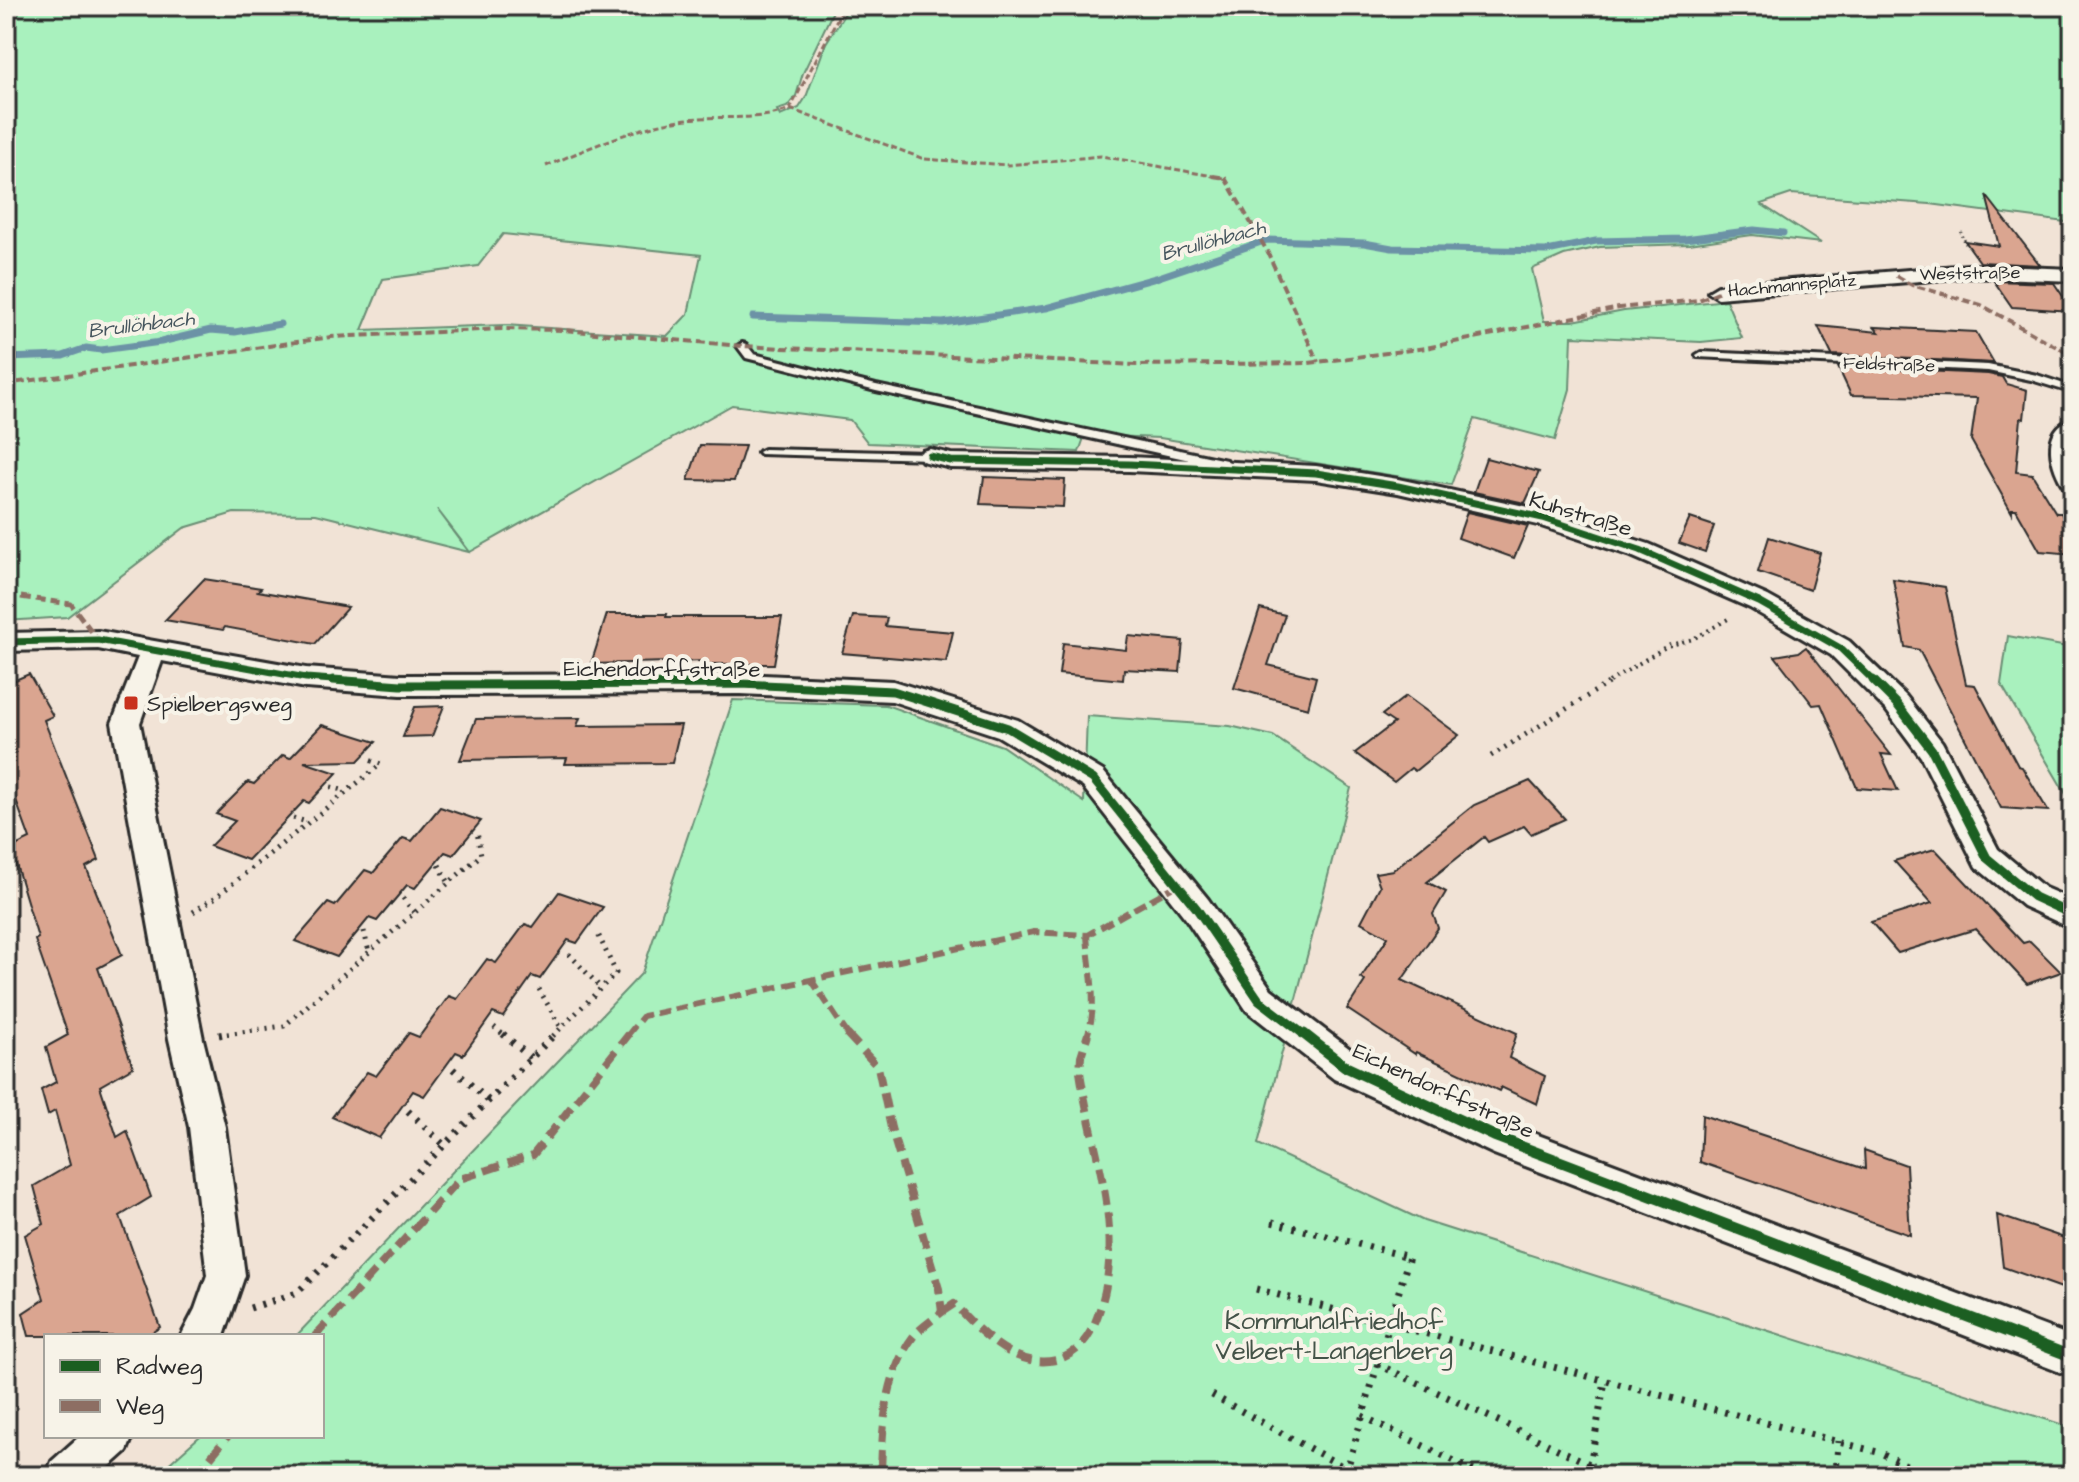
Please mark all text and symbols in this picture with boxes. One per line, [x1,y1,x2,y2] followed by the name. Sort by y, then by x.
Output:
[1158,213,1270,268] water label: Brullöhbach
[1919,260,2021,287] street label: Weststraße
[1727,267,1857,304] street label: Hachmannsplatz
[86,304,197,345] water label: Brullöhbach
[1842,350,1936,379] street label: Feldstraße
[1525,484,1636,545] street label: Kuhstraße
[564,654,760,685] street label: Eichendorffstraße
[147,689,292,721] place label: Spielbergsweg
[122,694,140,712] marker: Spielbergsweg
[1348,1036,1539,1147] street label: Eichendorffstraße
[1215,1303,1453,1371] park label: Kommunalfriedhof Velbert-Langenberg
[44,1334,324,1438] legend
[116,1350,202,1385] text: Radweg
[116,1390,164,1425] text: Weg

